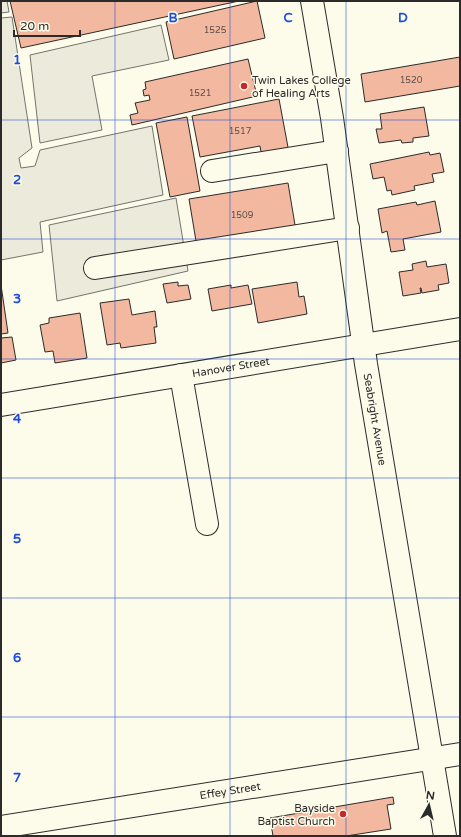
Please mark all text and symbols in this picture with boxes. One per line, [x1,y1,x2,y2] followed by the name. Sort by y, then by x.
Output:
[168,10,178,26] text: B
[283,10,293,26] text: C
[398,10,408,26] text: D
[14,12,80,38] scale bar
[20,19,49,33] text: 20 m
[204,25,227,36] house number: 1525
[13,52,21,68] text: 1
[252,74,351,100] place label: Twin Lakes College of Healing Arts
[400,75,423,86] house number: 1520
[239,81,249,91] marker: Twin Lakes College of Healing Arts
[189,88,211,99] house number: 1521
[229,126,252,137] house number: 1517
[13,172,21,188] text: 2
[231,210,254,221] house number: 1509
[13,291,21,307] text: 3
[191,354,271,380] street label: Hanover Street
[361,372,389,466] street label: Seabright Avenue
[13,411,22,427] text: 4
[13,531,21,547] text: 5
[13,650,21,666] text: 6
[13,770,21,786] text: 7
[199,779,262,802] street label: Effey Street
[409,785,449,825] north arrow
[425,789,436,803] text: N
[257,802,335,828] place label: Bayside Baptist Church
[338,809,348,819] marker: Bayside Baptist Church

